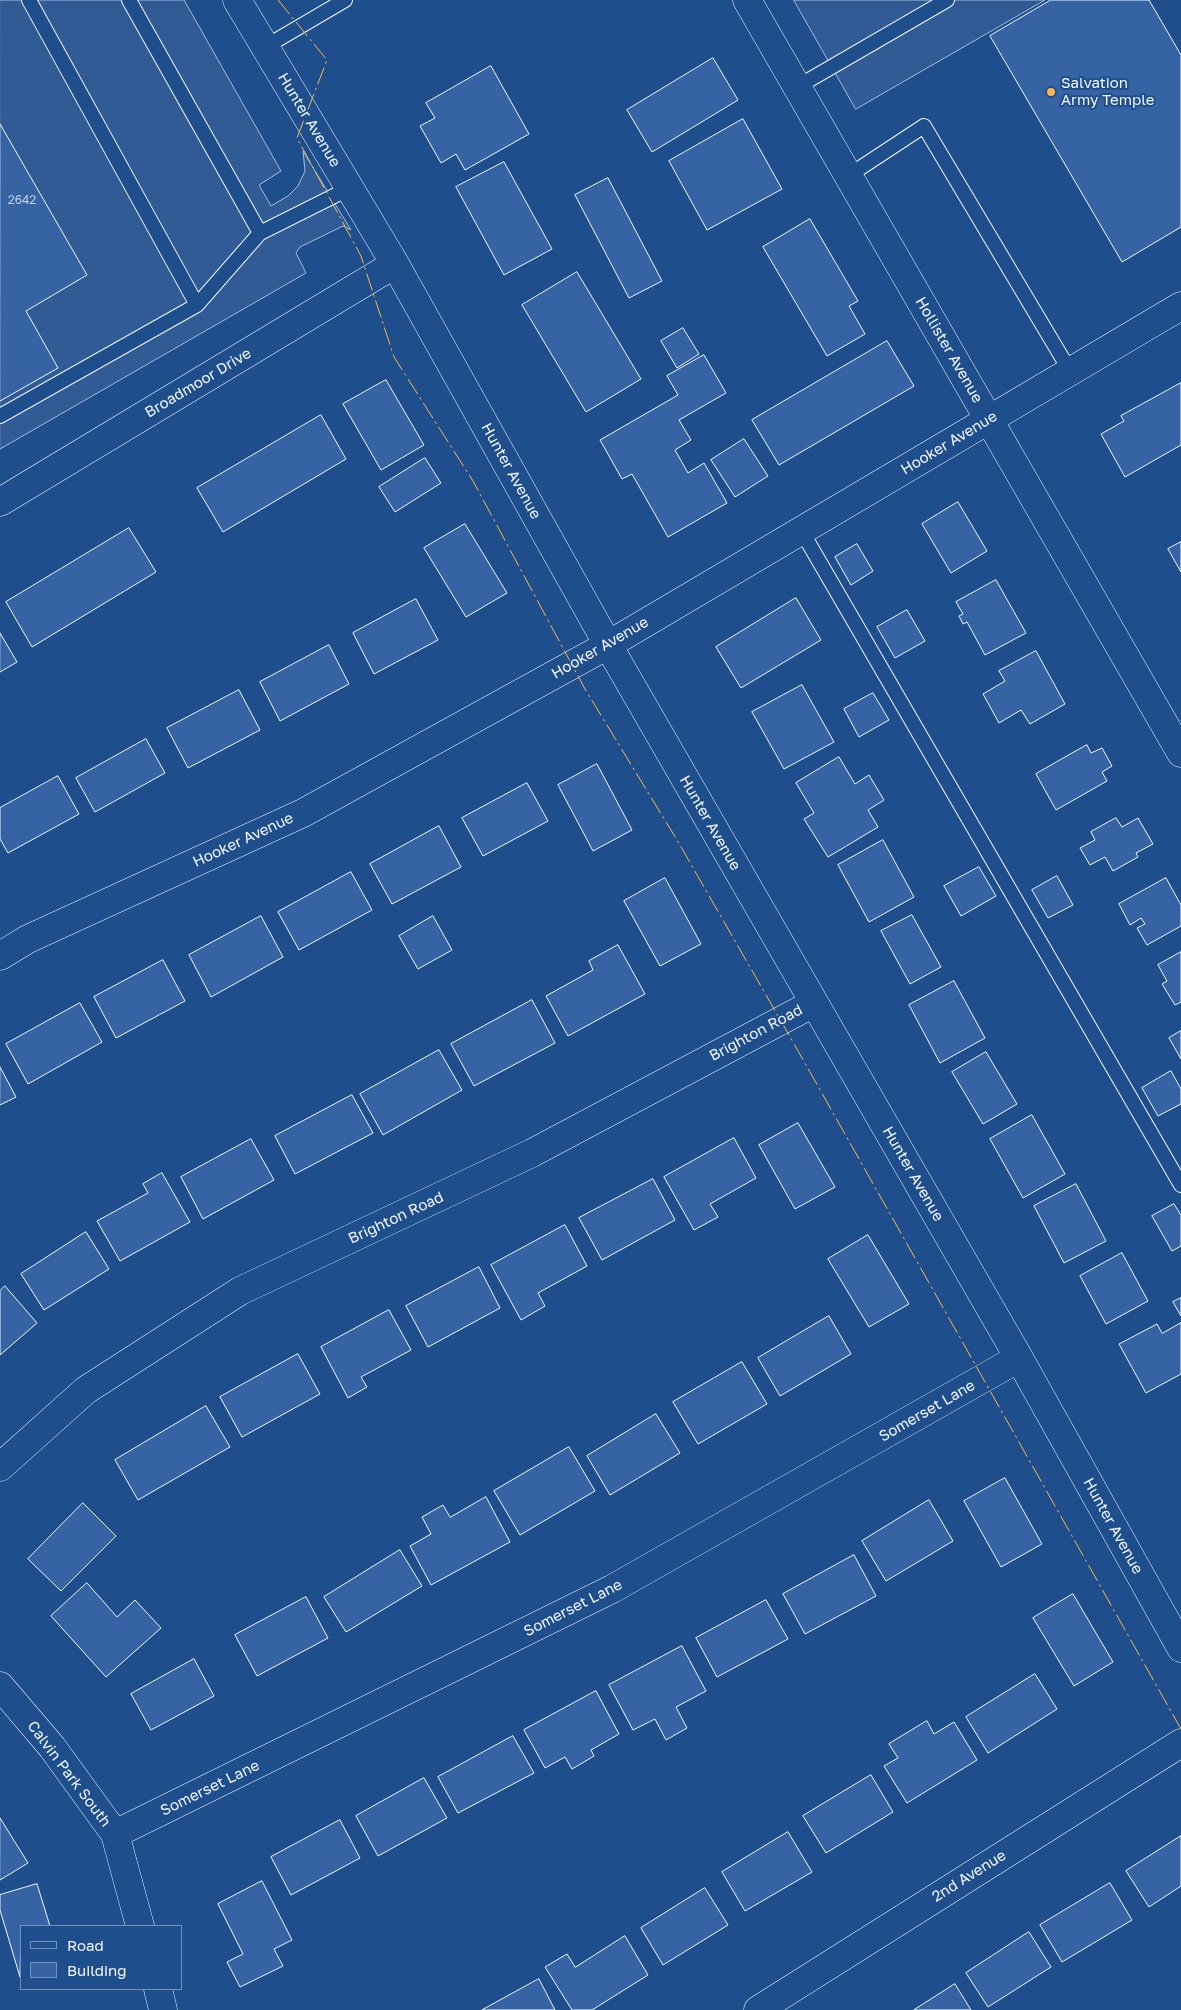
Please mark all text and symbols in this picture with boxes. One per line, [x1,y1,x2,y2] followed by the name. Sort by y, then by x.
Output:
[274,70,344,170] street label: Hunter Avenue
[1061,74,1155,109] place label: Salvation Army Temple
[1045,86,1057,98] marker: Salvation Army Temple
[8,193,36,207] house number: 2642
[911,294,987,406] street label: Hollister Avenue
[142,344,254,422] street label: Broadmoor Drive
[898,407,1000,479] street label: Hooker Avenue
[477,420,545,522] street label: Hunter Avenue
[548,613,652,683] street label: Hooker Avenue
[676,772,744,874] street label: Hunter Avenue
[190,809,296,871] street label: Hooker Avenue
[706,1001,806,1065] street label: Brighton Road
[879,1123,947,1225] street label: Hunter Avenue
[346,1188,446,1248] street label: Brighton Road
[876,1376,978,1446] street label: Somerset Lane
[1079,1475,1147,1577] street label: Hunter Avenue
[521,1575,625,1641] street label: Somerset Lane
[23,1718,115,1830] street label: Calvin Park South
[158,1756,262,1820] street label: Somerset Lane
[929,1846,1009,1906] street label: 2nd Avenue
[20,1925,182,1990] legend
[67,1936,104,1954] text: Road
[67,1961,127,1979] text: Building

